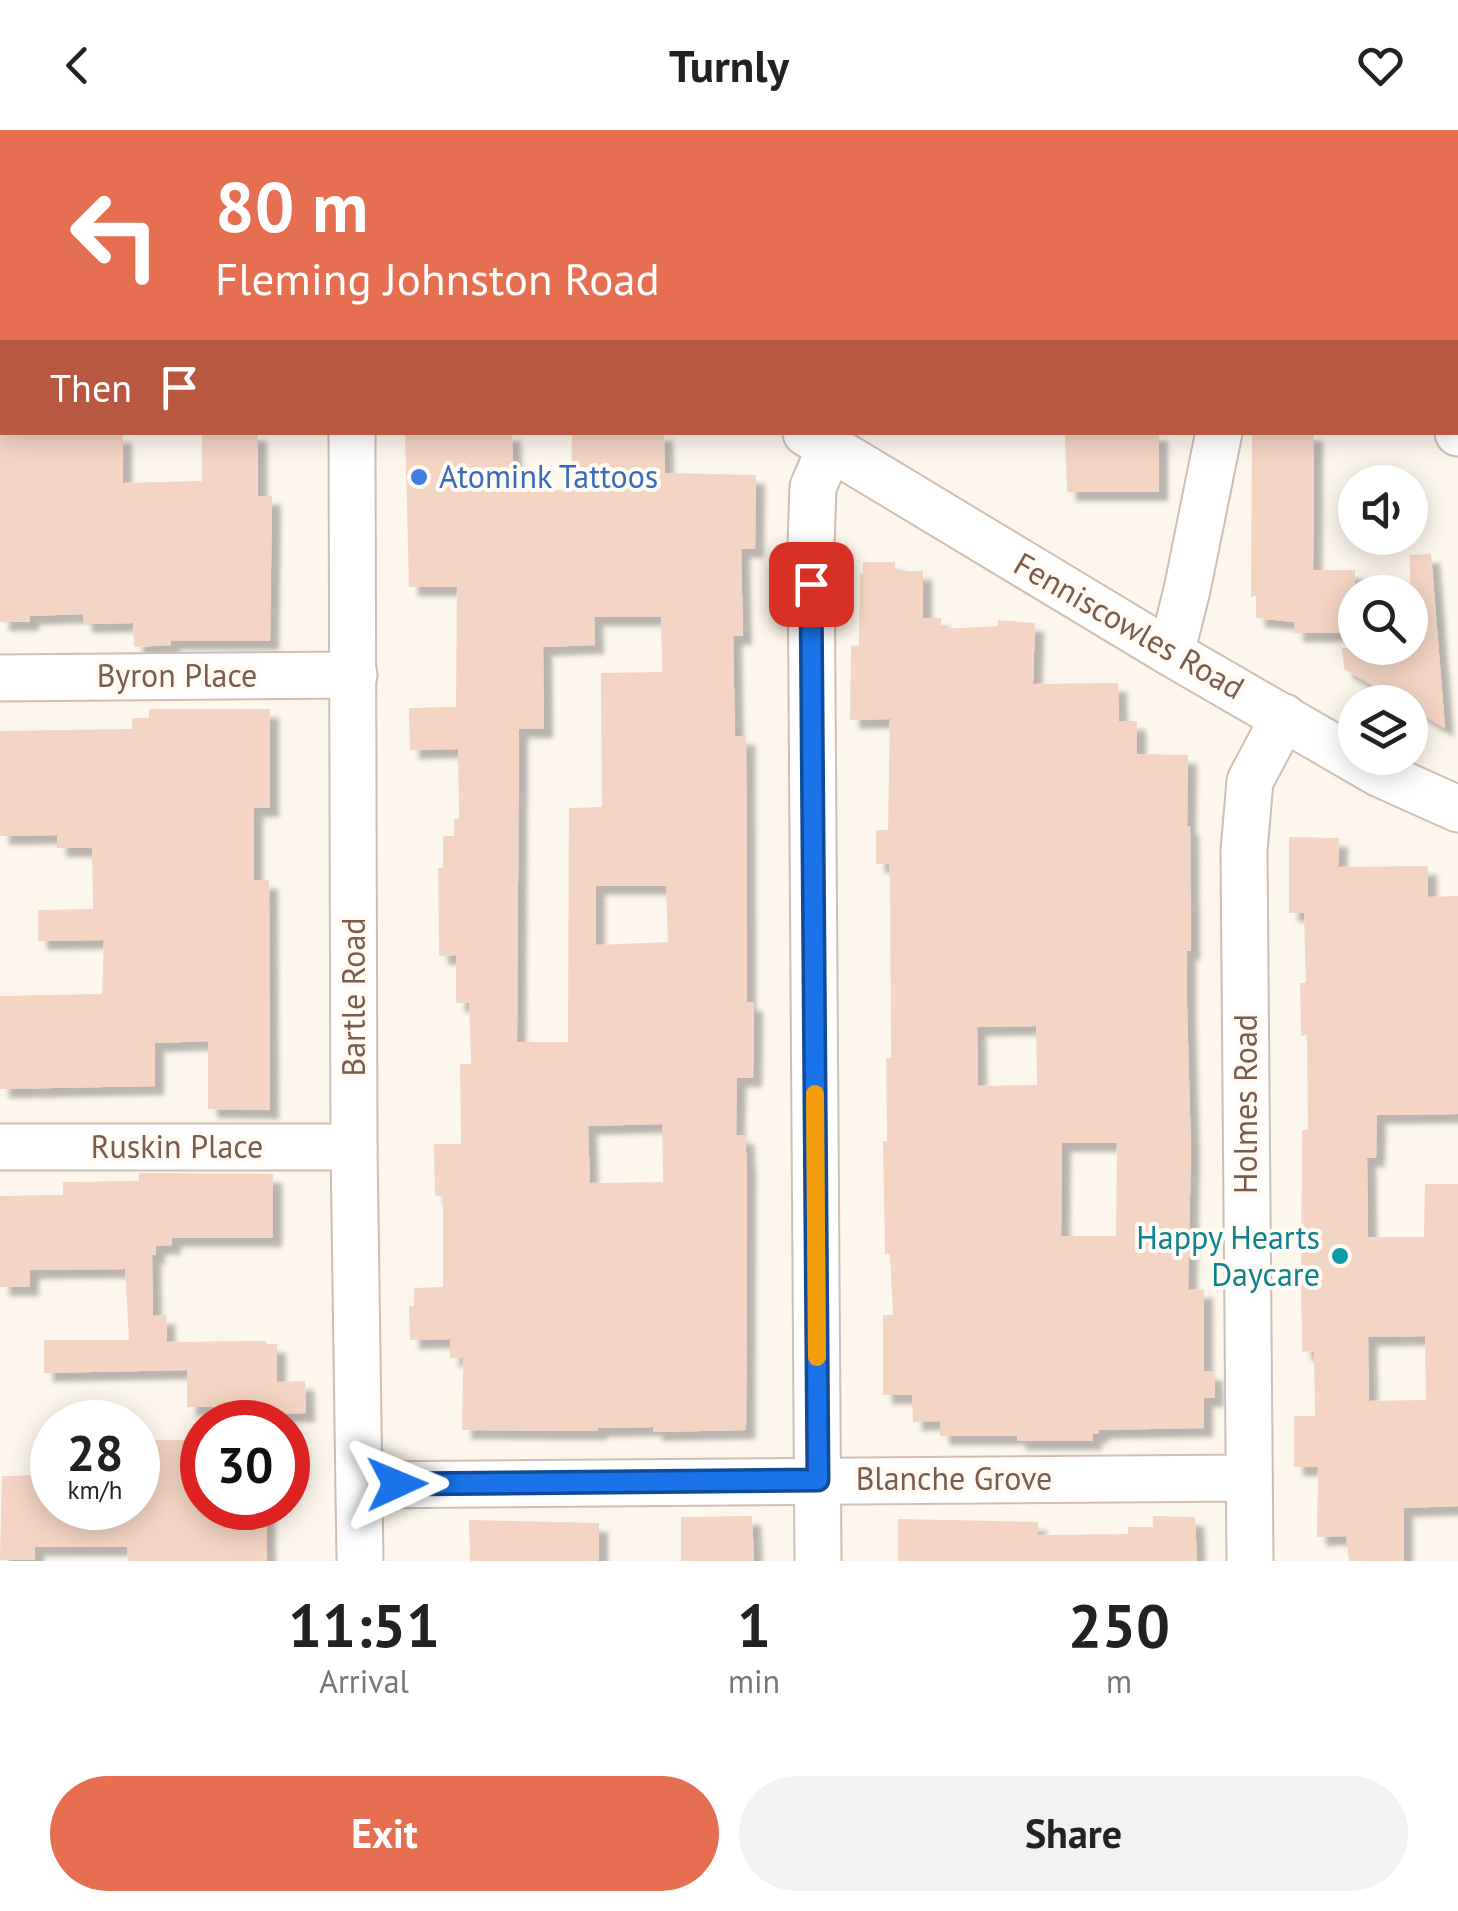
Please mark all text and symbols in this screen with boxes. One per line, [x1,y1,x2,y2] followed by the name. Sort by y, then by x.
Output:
[669,36,789,94] text: Turnly
[50,38,105,93] icon: back
[1353,38,1408,93] icon: heart
[215,161,368,251] text: 80 m
[50,170,180,300] icon: left
[215,249,660,307] text: Fleming Johnston Road
[152,360,207,415] icon: arrive
[50,363,132,412] text: Then
[439,455,658,497] place label: Atomink Tattoos
[1338,465,1428,775] map controls
[1338,465,1428,555] button: sound
[408,466,430,488] marker: Atomink Tattoos
[769,542,854,627] pin
[1007,542,1252,708] street label: Fenniscowles Road
[784,557,839,612] icon: arrive
[1338,575,1428,665] button: search
[97,654,257,696] street label: Byron Place
[1338,685,1428,775] button: layers
[332,917,374,1077] street label: Bartle Road
[1224,1014,1266,1194] street label: Holmes Road
[91,1125,263,1167] street label: Ruskin Place
[1136,1216,1320,1295] place label: Happy Hearts Daycare
[1329,1245,1351,1267] marker: Happy Hearts Daycare
[180,1400,310,1530] speed limit sign: 30
[67,1420,123,1485] text: 28
[345,1432,449,1536] position arrow
[856,1457,1052,1499] street label: Blanche Grove
[68,1474,122,1506] text: km/h
[288,1586,440,1664] text: 11:51
[737,1586,771,1664] text: 1
[1068,1586,1170,1664] text: 250
[319,1660,409,1702] text: Arrival
[728,1660,780,1702] text: min
[1106,1660,1132,1702] text: m
[50,1776,719,1891] button: Exit
[739,1776,1408,1891] button: Share

